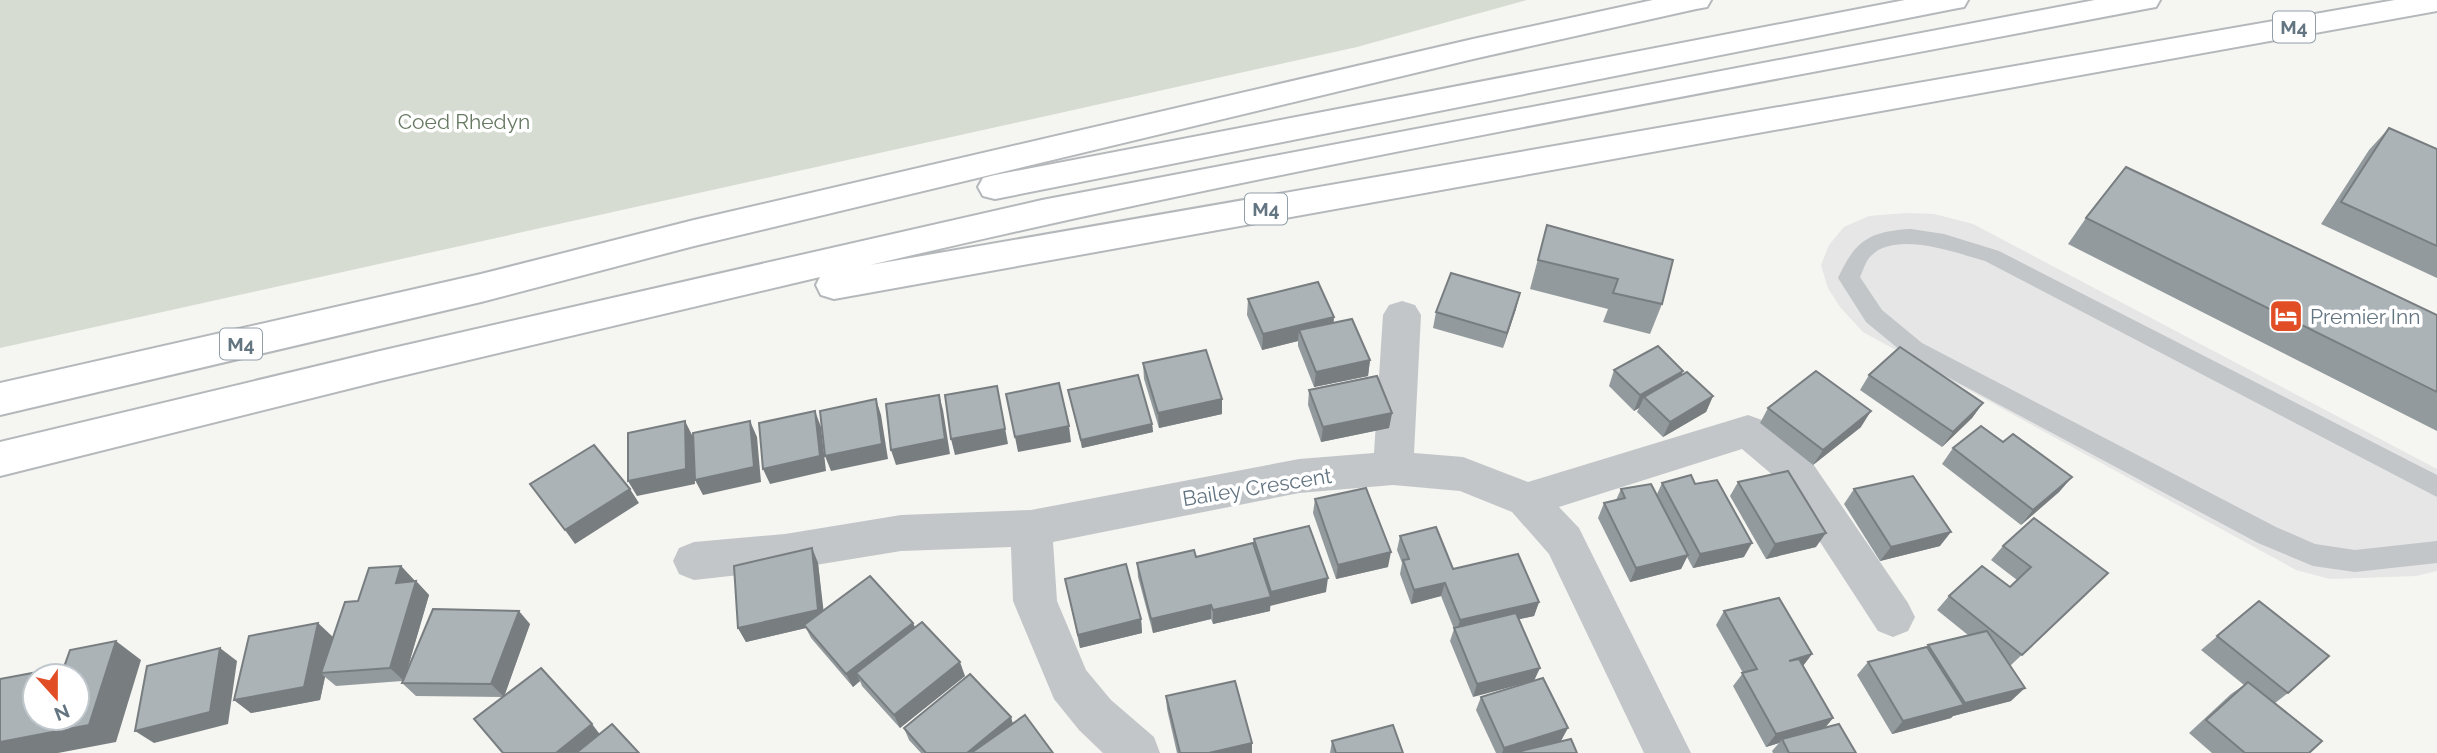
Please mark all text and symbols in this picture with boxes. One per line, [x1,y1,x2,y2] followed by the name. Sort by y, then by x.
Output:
[2273,12,2315,42] road number: M4
[398,109,530,134] park label: Coed Rhedyn
[1245,194,1287,224] road number: M4
[2267,297,2305,335] hotel icon: Premier Inn
[2310,304,2421,329] place label: Premier Inn
[220,328,262,360] road number: M4
[1181,463,1333,511] street label: Bailey Crescent
[21,662,91,732] north arrow
[51,700,73,726] text: N

